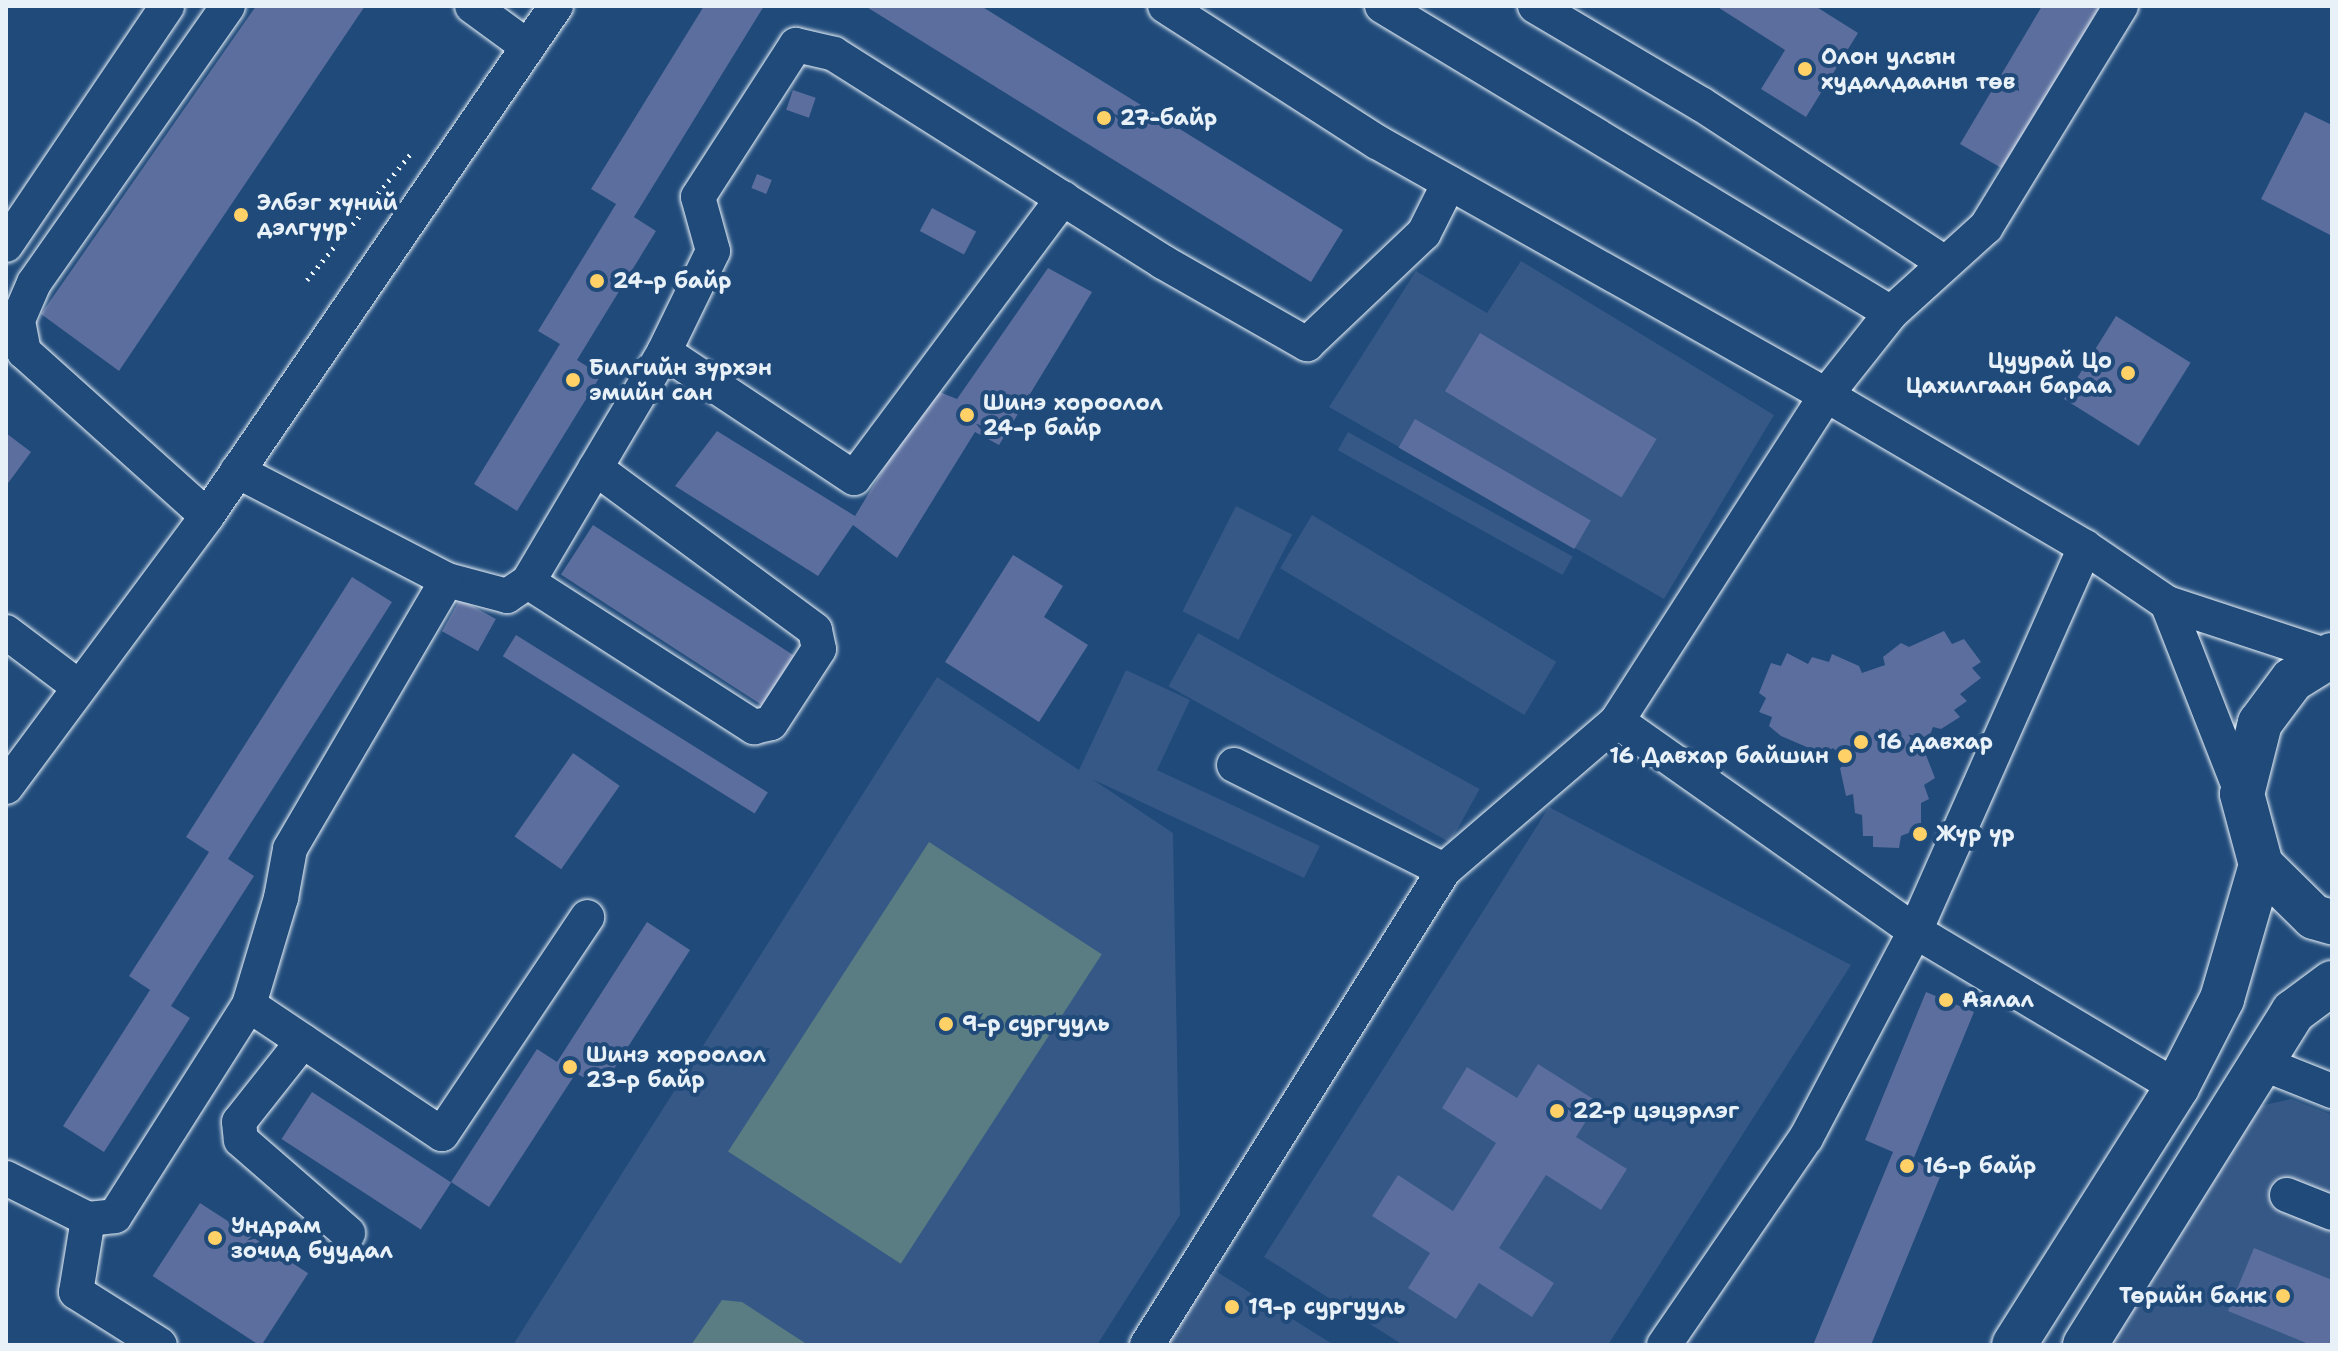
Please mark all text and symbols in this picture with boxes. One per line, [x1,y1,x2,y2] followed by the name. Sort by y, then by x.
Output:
[1821,43,2015,94] place label: Олон улсын худалдааны төв
[1796,60,1814,78] marker: Олон улсын худалдааны төв
[1120,105,1217,131] place label: 27-байр
[1095,109,1113,127] marker: 27-байр
[257,189,398,240] place label: Элбэг хүний дэлгүүр
[232,206,250,224] marker: Элбэг хүний дэлгүүр
[613,268,731,294] place label: 24-р байр
[588,272,606,290] marker: 24-р байр
[1906,347,2112,398] place label: Цуурай Цо Цахилгаан бараа
[589,354,772,406] place label: Билгийн зүрхэн эмийн сан
[2119,364,2137,382] marker: Цуурай Цо Цахилгаан бараа
[564,371,582,389] marker: Билгийн зүрхэн эмийн сан
[983,389,1163,440] place label: Шинэ хороолол 24-р байр
[958,406,976,424] marker: Шинэ хороолол 24-р байр
[1877,729,1993,755] place label: 16 давхар
[1852,733,1870,751] marker: 16 давхар
[1609,743,1829,769] place label: 16 Давхар байшин
[1836,747,1854,765] marker: 16 Давхар байшин
[1936,821,2015,847] place label: Жүр үр
[1911,825,1929,843] marker: Жүр үр
[1962,987,2034,1013] place label: Аялал
[1937,991,1955,1009] marker: Аялал
[962,1011,1110,1037] place label: 9-р сургууль
[937,1015,955,1033] marker: 9-р сургууль
[586,1041,766,1092] place label: Шинэ хороолол 23-р байр
[561,1058,579,1076] marker: Шинэ хороолол 23-р байр
[1573,1098,1739,1124] place label: 22-р цэцэрлэг
[1548,1102,1566,1120] marker: 22-р цэцэрлэг
[1923,1153,2036,1179] place label: 16-р байр
[1898,1157,1916,1175] marker: 16-р байр
[231,1212,393,1264] place label: Ундрам зочид буудал
[206,1229,224,1247] marker: Ундрам зочид буудал
[2119,1283,2267,1309] place label: Төрийн банк
[2274,1287,2292,1305] marker: Төрийн банк
[1248,1294,1405,1320] place label: 19-р сургууль
[1223,1298,1241,1316] marker: 19-р сургууль

